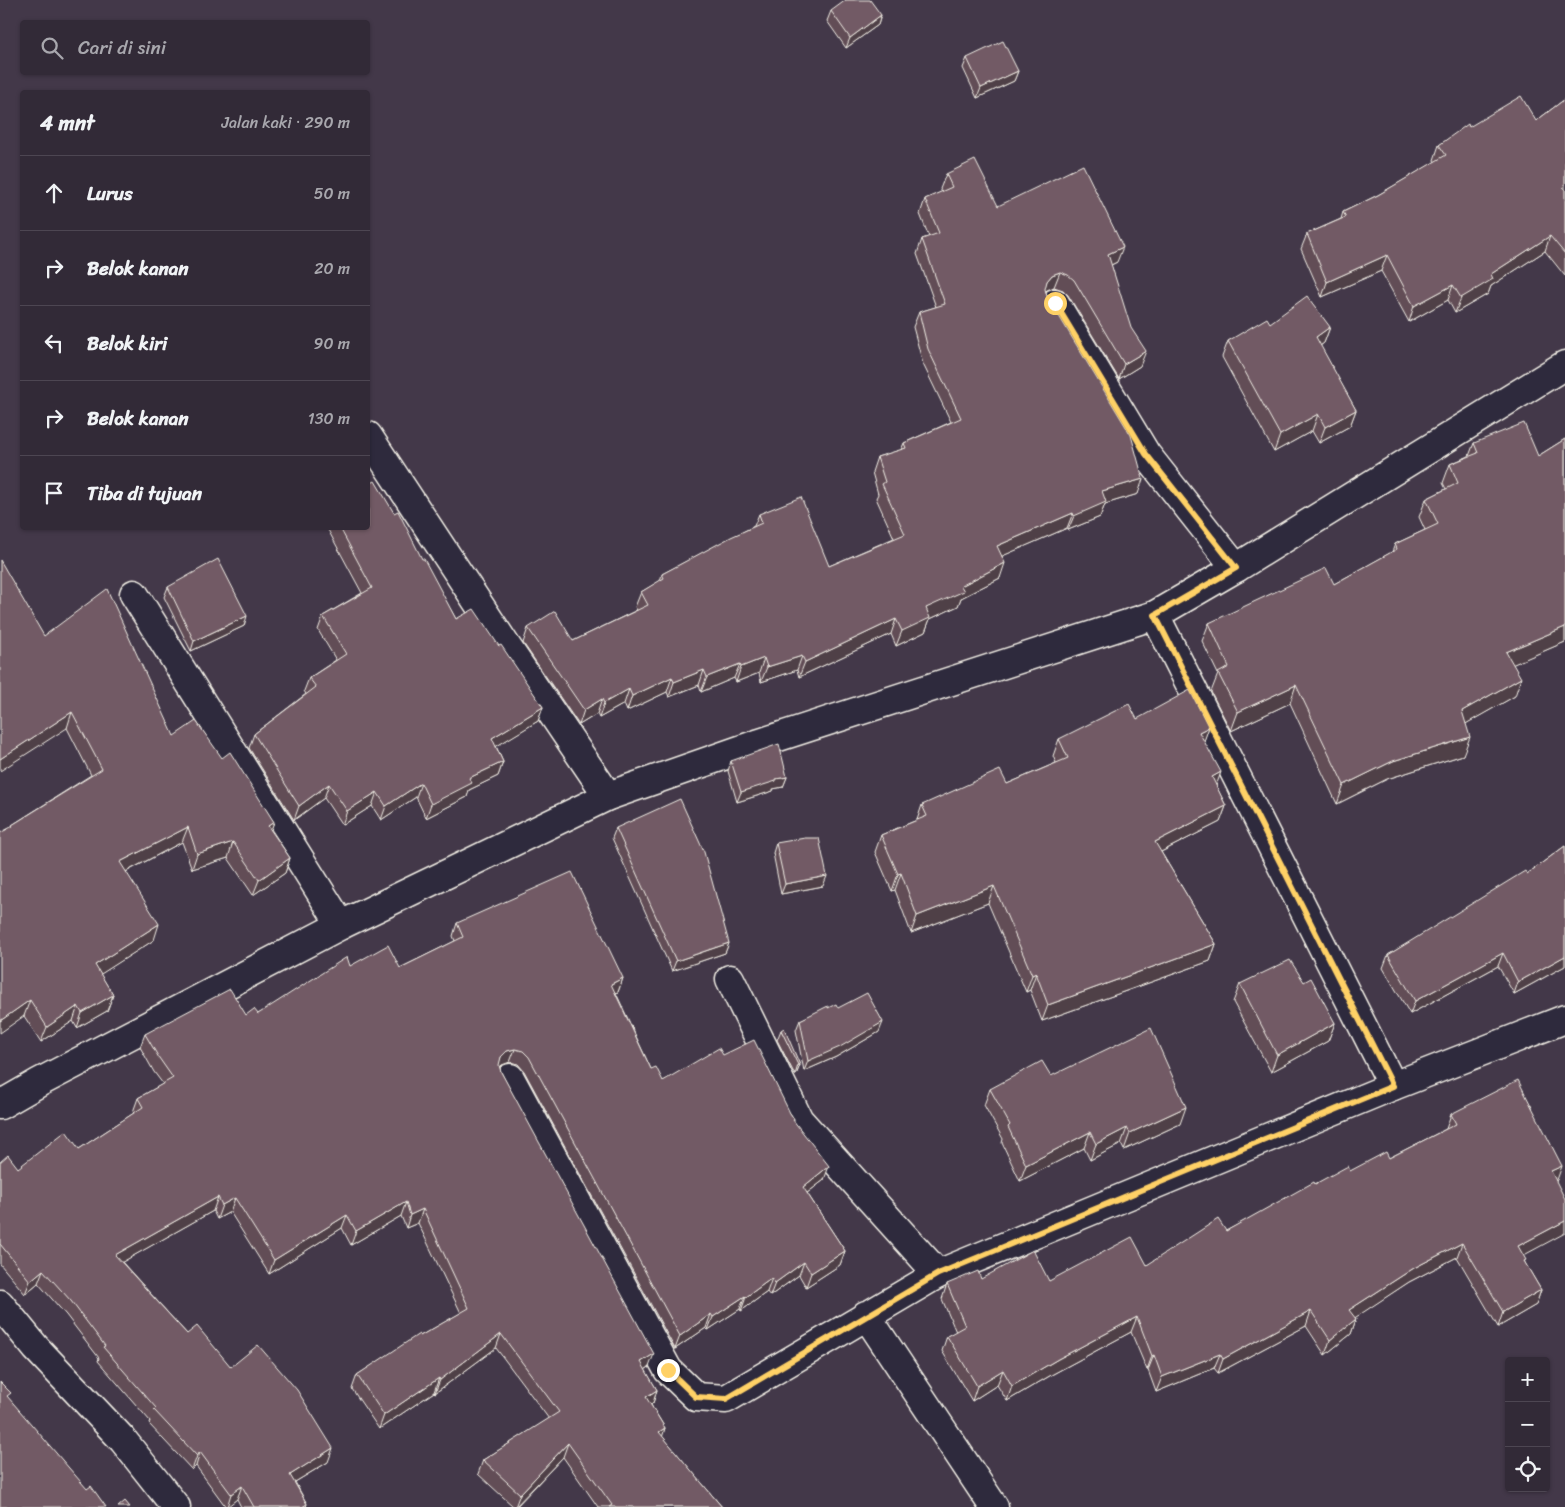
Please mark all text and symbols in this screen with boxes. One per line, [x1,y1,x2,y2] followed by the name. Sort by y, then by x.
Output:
[20,20,370,75] search box
[78,31,166,64] text: Cari di sini
[38,34,66,62] icon: search
[40,104,95,142] text: 4 mnt
[221,108,350,137] text: Jalan kaki · 290 m
[87,177,133,210] text: Lurus
[40,179,68,207] icon: ahead
[314,179,350,208] text: 50 m
[87,252,189,285] text: Belok kanan
[40,254,68,282] icon: right
[314,254,350,283] text: 20 m
[1044,292,1067,315] route start
[87,327,167,360] text: Belok kiri
[40,329,68,357] icon: left
[314,329,350,358] text: 90 m
[87,402,189,435] text: Belok kanan
[40,404,68,432] icon: right
[308,404,350,433] text: 130 m
[87,477,202,510] text: Tiba di tujuan
[40,479,68,507] icon: arrive
[1505,1357,1550,1492] map controls
[1505,1357,1550,1402] button: +
[657,1359,680,1382] route end
[1505,1402,1550,1447] button: −
[1505,1447,1550,1492] button: locate

